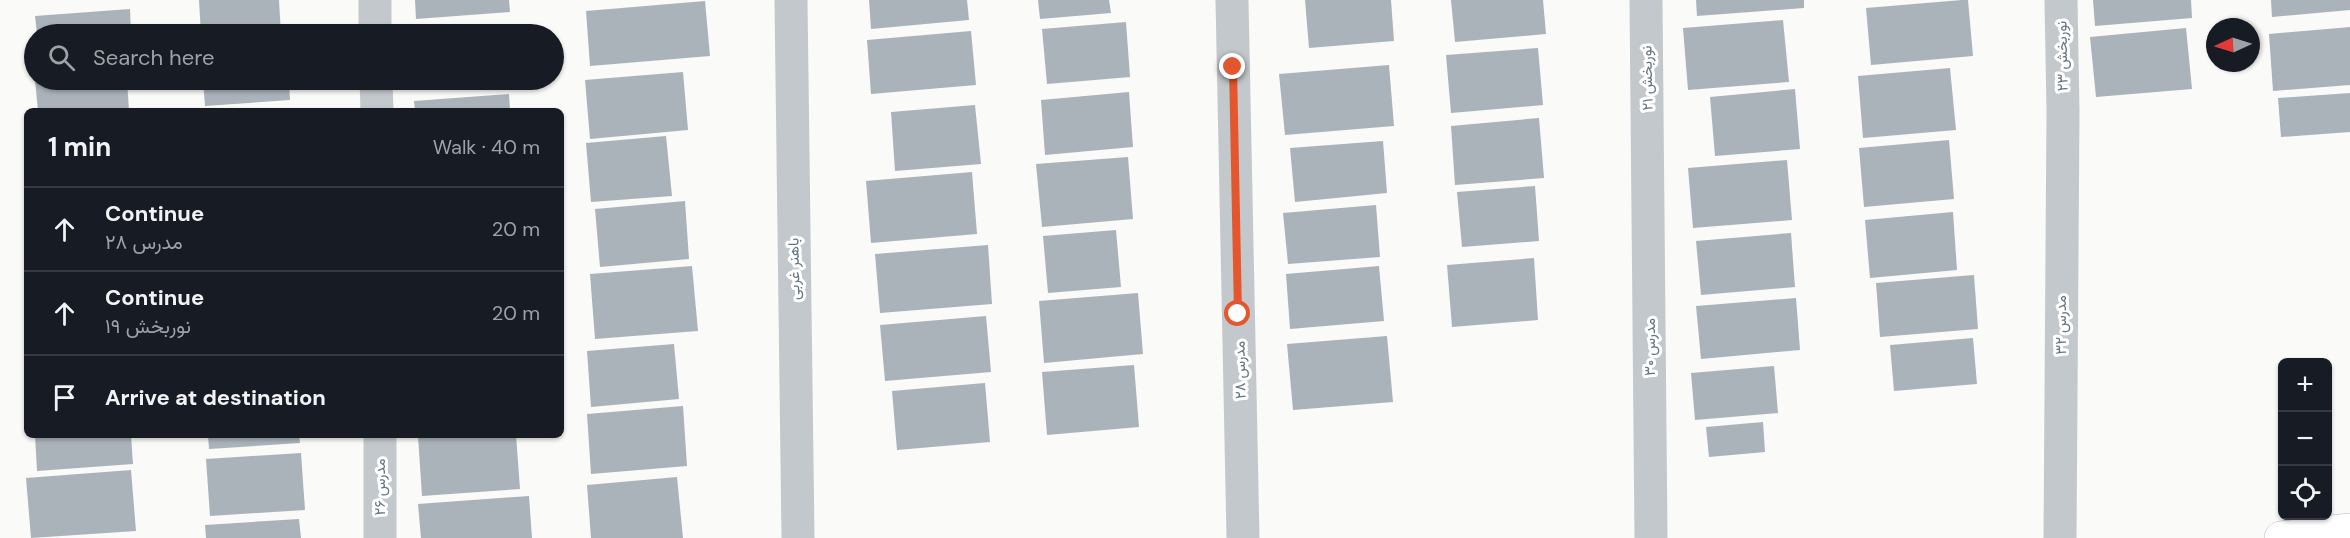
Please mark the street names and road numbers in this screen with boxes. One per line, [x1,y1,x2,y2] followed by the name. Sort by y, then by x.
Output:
[2051,21,2073,91] street label: نوربخش ۲۳
[1636,45,1658,111] street label: نوربخش ۲۱
[783,238,805,300] street label: باهنر غربی
[2051,295,2071,355] street label: مدرس ۳۲
[1640,318,1660,376] street label: مدرس ۳۰
[1229,341,1251,399] street label: مدرس ۲۸
[370,459,390,515] street label: مدرس ۲۶

